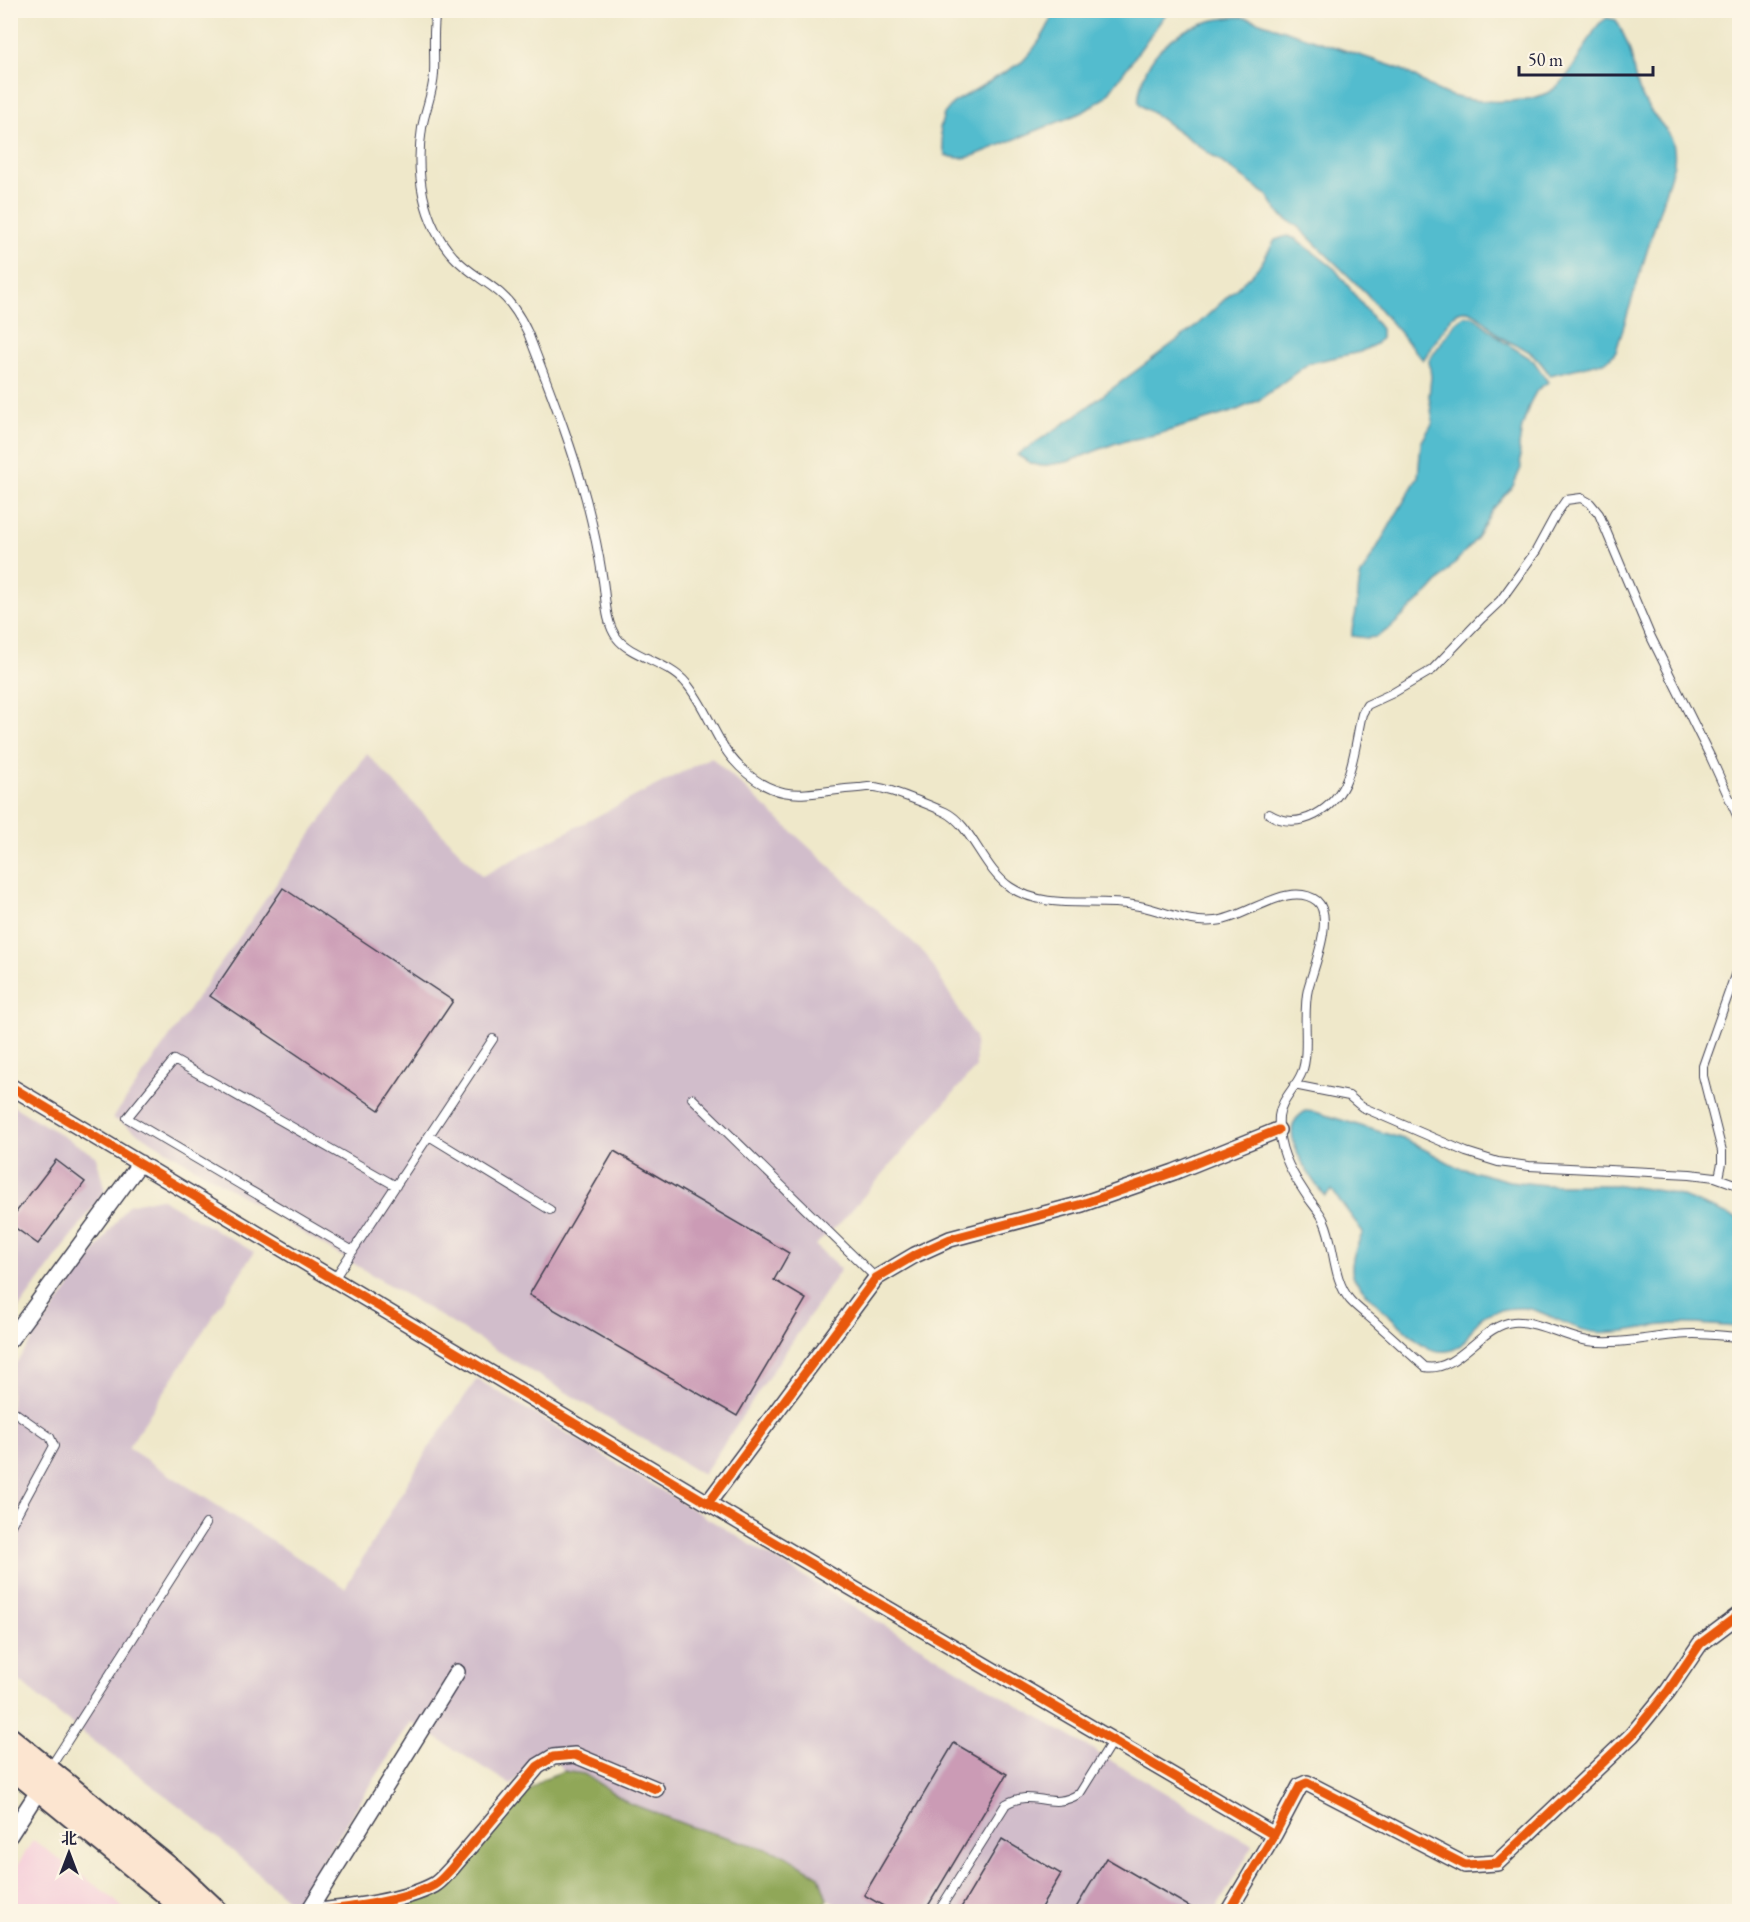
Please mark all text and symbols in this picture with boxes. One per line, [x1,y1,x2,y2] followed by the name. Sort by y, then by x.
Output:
[1519,39,1652,77] scale bar
[1528,48,1563,71] text: 50 m
[39,1823,99,1883] north arrow
[61,1828,77,1849] text: 北

